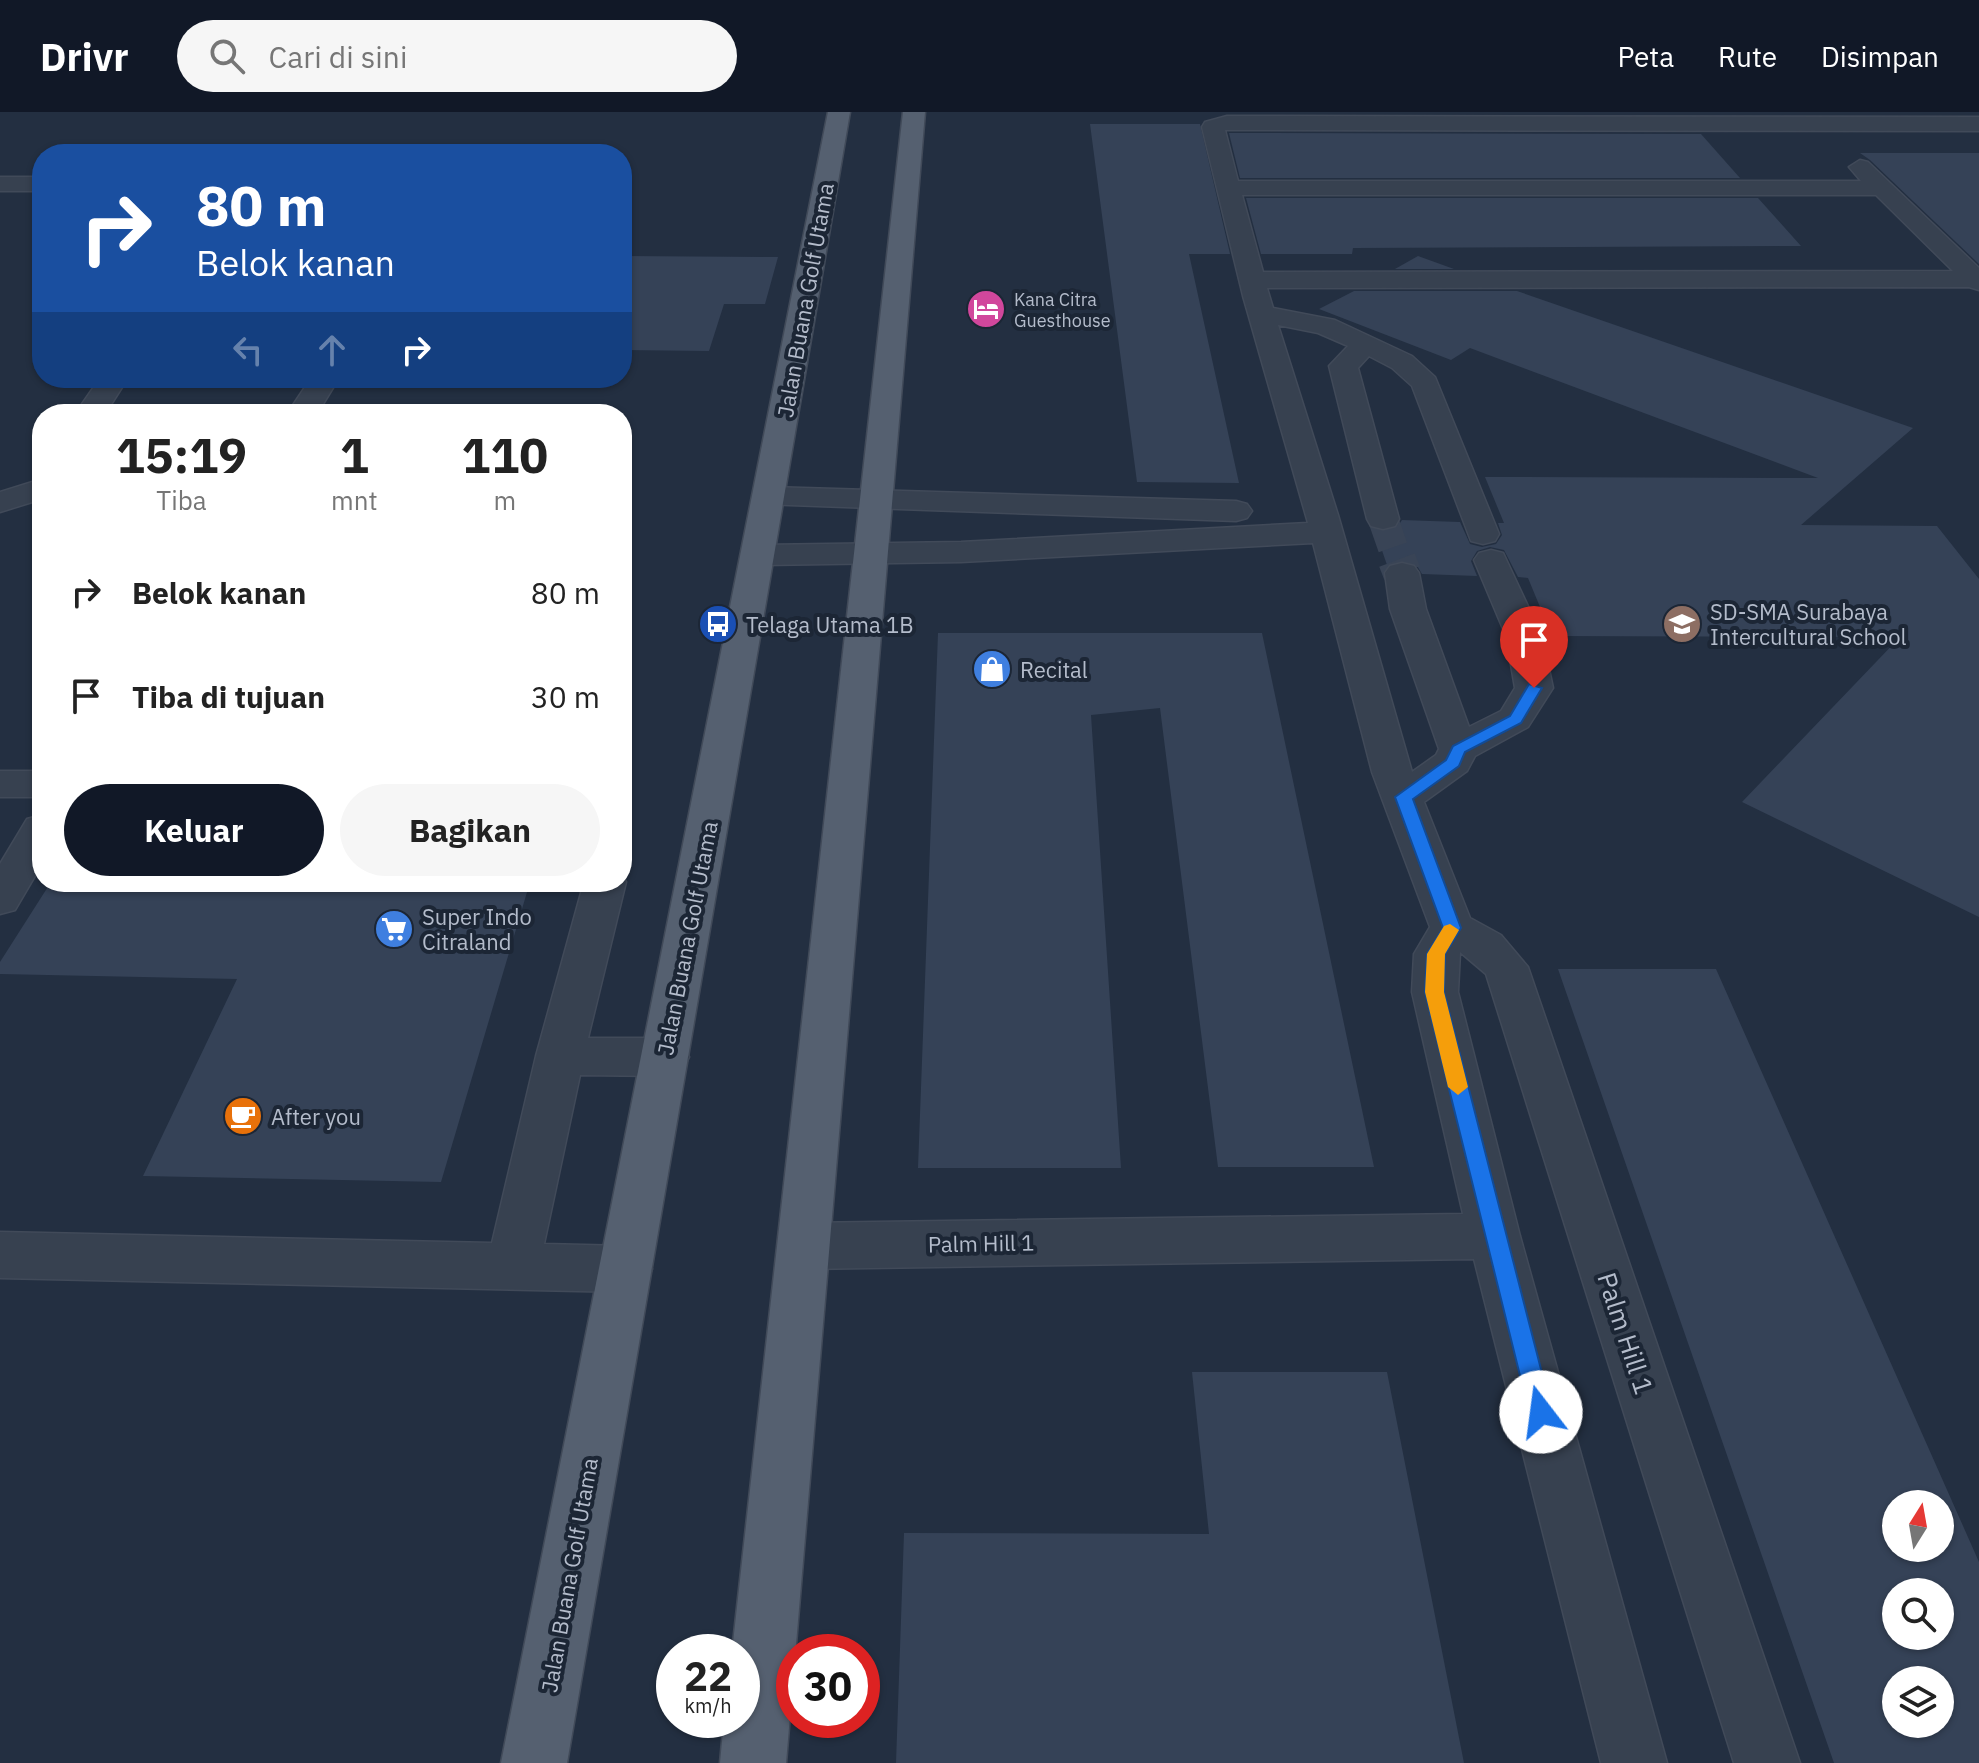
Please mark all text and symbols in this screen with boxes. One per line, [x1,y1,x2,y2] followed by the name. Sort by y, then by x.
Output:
[177,20,737,92] search box
[40,32,129,81] text: Drivr
[205,34,249,78] icon: search
[269,37,407,76] text: Cari di sini
[1618,38,1674,75] text: Peta
[1718,38,1777,75] text: Rute
[1821,38,1939,75] text: Disimpan
[196,169,326,241] text: 80 m
[64,176,168,280] icon: right
[770,180,840,420] street label: Jalan Buana Golf Utama
[196,239,395,286] text: Belok kanan
[965,288,1007,330] hotel icon: Kana Citra Guesthouse
[1014,288,1111,332] place label: Kana Citra Guesthouse
[226,328,270,372] icon: left
[310,328,354,372] icon: ahead
[394,328,438,372] icon: right
[116,424,247,486] text: 15:19
[340,424,369,486] text: 1
[462,424,548,486] text: 110
[156,483,207,517] text: Tiba
[331,483,378,517] text: mnt
[493,483,516,517] text: m
[64,570,108,614] icon: right
[132,573,306,612] text: Belok kanan
[531,573,600,612] text: 80 m
[1710,597,1907,651] place label: SD-SMA Surabaya Intercultural School
[697,603,739,645] bus stop icon: Telaga Utama 1B
[1661,603,1703,645] school or university icon: SD-SMA Surabaya Intercultural School
[1500,606,1568,688] pin
[746,610,914,639] place label: Telaga Utama 1B
[1512,618,1556,662] icon: arrive
[971,648,1013,690] shop icon: Recital
[1020,655,1088,684] place label: Recital
[64,674,108,718] icon: arrive
[132,677,325,716] text: Tiba di tujuan
[531,677,600,716] text: 30 m
[64,784,324,876] button: Keluar
[340,784,600,876] button: Bagikan
[650,818,724,1057] street label: Jalan Buana Golf Utama
[422,902,532,956] place label: Super Indo Citraland
[373,908,415,950] supermarket icon: Super Indo Citraland
[222,1095,264,1137] cafe icon: After you
[271,1102,361,1131] place label: After you
[927,1228,1035,1258] street label: Palm Hill 1
[1590,1268,1662,1398] street label: Palm Hill 1
[1499,1370,1583,1454] position arrow
[534,1455,604,1695] street label: Jalan Buana Golf Utama
[1882,1490,1954,1562] north arrow
[1882,1490,1954,1738] map controls
[1882,1578,1954,1650] button: search
[776,1634,880,1738] speed limit sign: 30
[684,1650,732,1702] text: 22
[1882,1666,1954,1738] button: layers
[684,1692,732,1719] text: km/h

